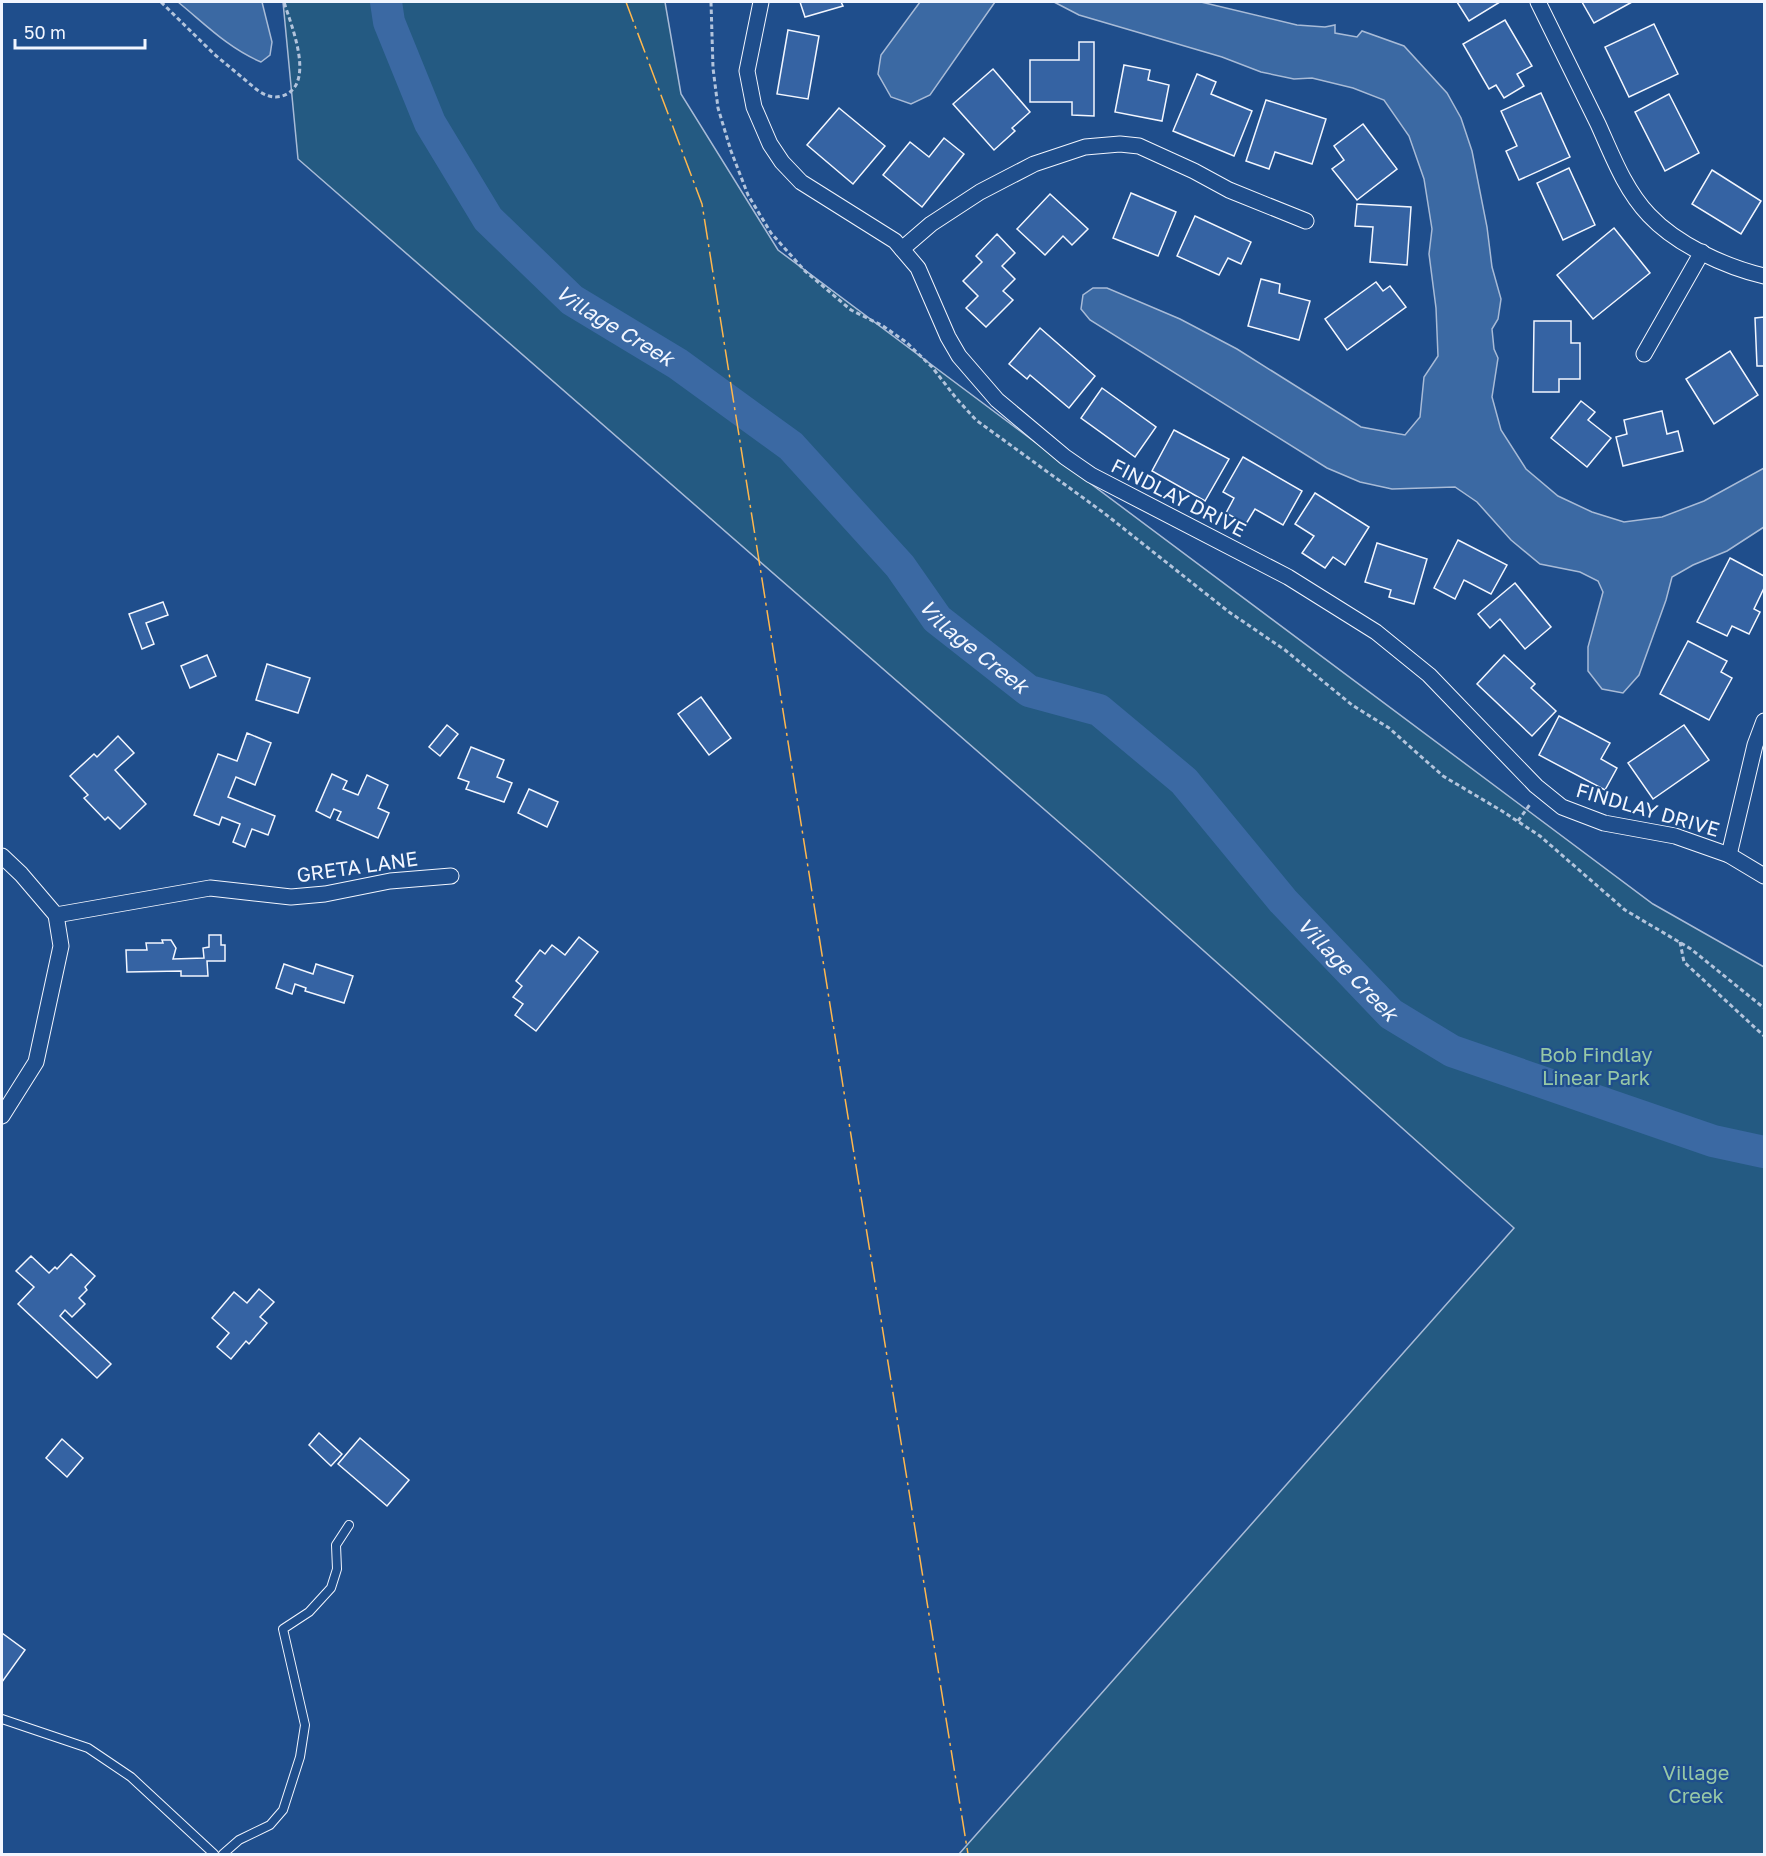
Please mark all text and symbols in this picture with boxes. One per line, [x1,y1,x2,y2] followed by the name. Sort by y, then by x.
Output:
[15,12,146,50] scale bar
[24,21,66,43] text: 50 m
[551,279,681,373] water label: Village Creek
[1108,453,1250,541] street label: FINDLAY DRIVE
[914,594,1035,700] water label: Village Creek
[1574,777,1722,841] street label: FINDLAY DRIVE
[295,846,419,886] street label: GRETA LANE
[1292,912,1405,1028] water label: Village Creek
[1539,1042,1653,1089] park label: Bob Findlay Linear Park
[1663,1760,1729,1807] park label: Village Creek

